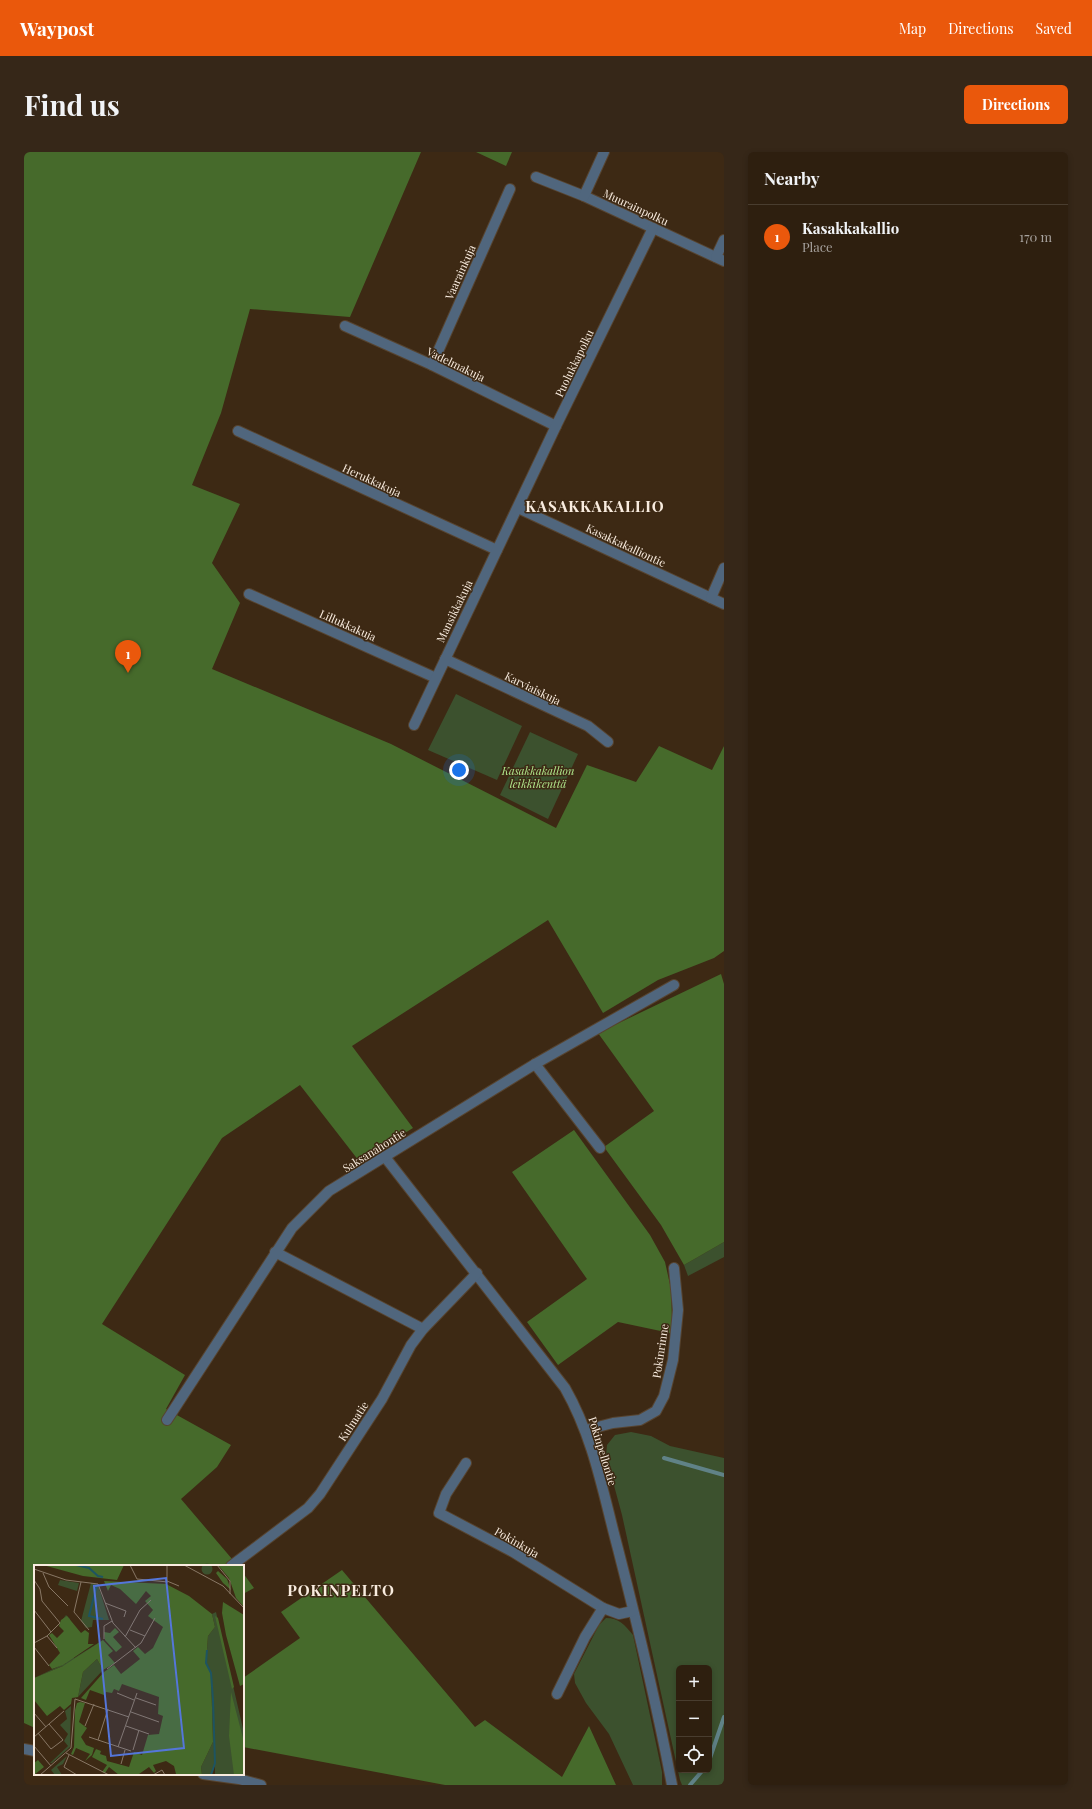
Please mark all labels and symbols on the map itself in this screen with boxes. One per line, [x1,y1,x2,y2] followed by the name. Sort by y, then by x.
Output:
[601,185,672,229] street label: Muurainpolku
[441,242,479,303] street label: Vaarainkuja
[551,326,597,399] street label: Puolukkapolku
[424,343,488,385] street label: Vadelmakuja
[340,460,404,500] street label: Herukkakuja
[525,496,665,516] district label: KASAKKAKALLIO
[584,520,669,570] street label: Kasakkakalliontie
[432,577,476,645] street label: Mansikkakuja
[317,606,379,644] street label: Lillukkakuja
[115,640,141,673] pin: 1
[502,668,564,708] street label: Karviaiskuja
[449,760,469,780] your location
[501,763,574,791] park label: Kasakkakallion leikkikenttä
[340,1124,409,1175] street label: Saksanahontie
[648,1322,672,1379] street label: Pokinrinne
[335,1398,372,1444] street label: Kulmatie
[585,1415,621,1488] street label: Pokinpellontie
[492,1523,542,1561] street label: Pokinkuja
[34,1565,244,1775] inset map
[287,1580,395,1600] district label: POKINPELTO

